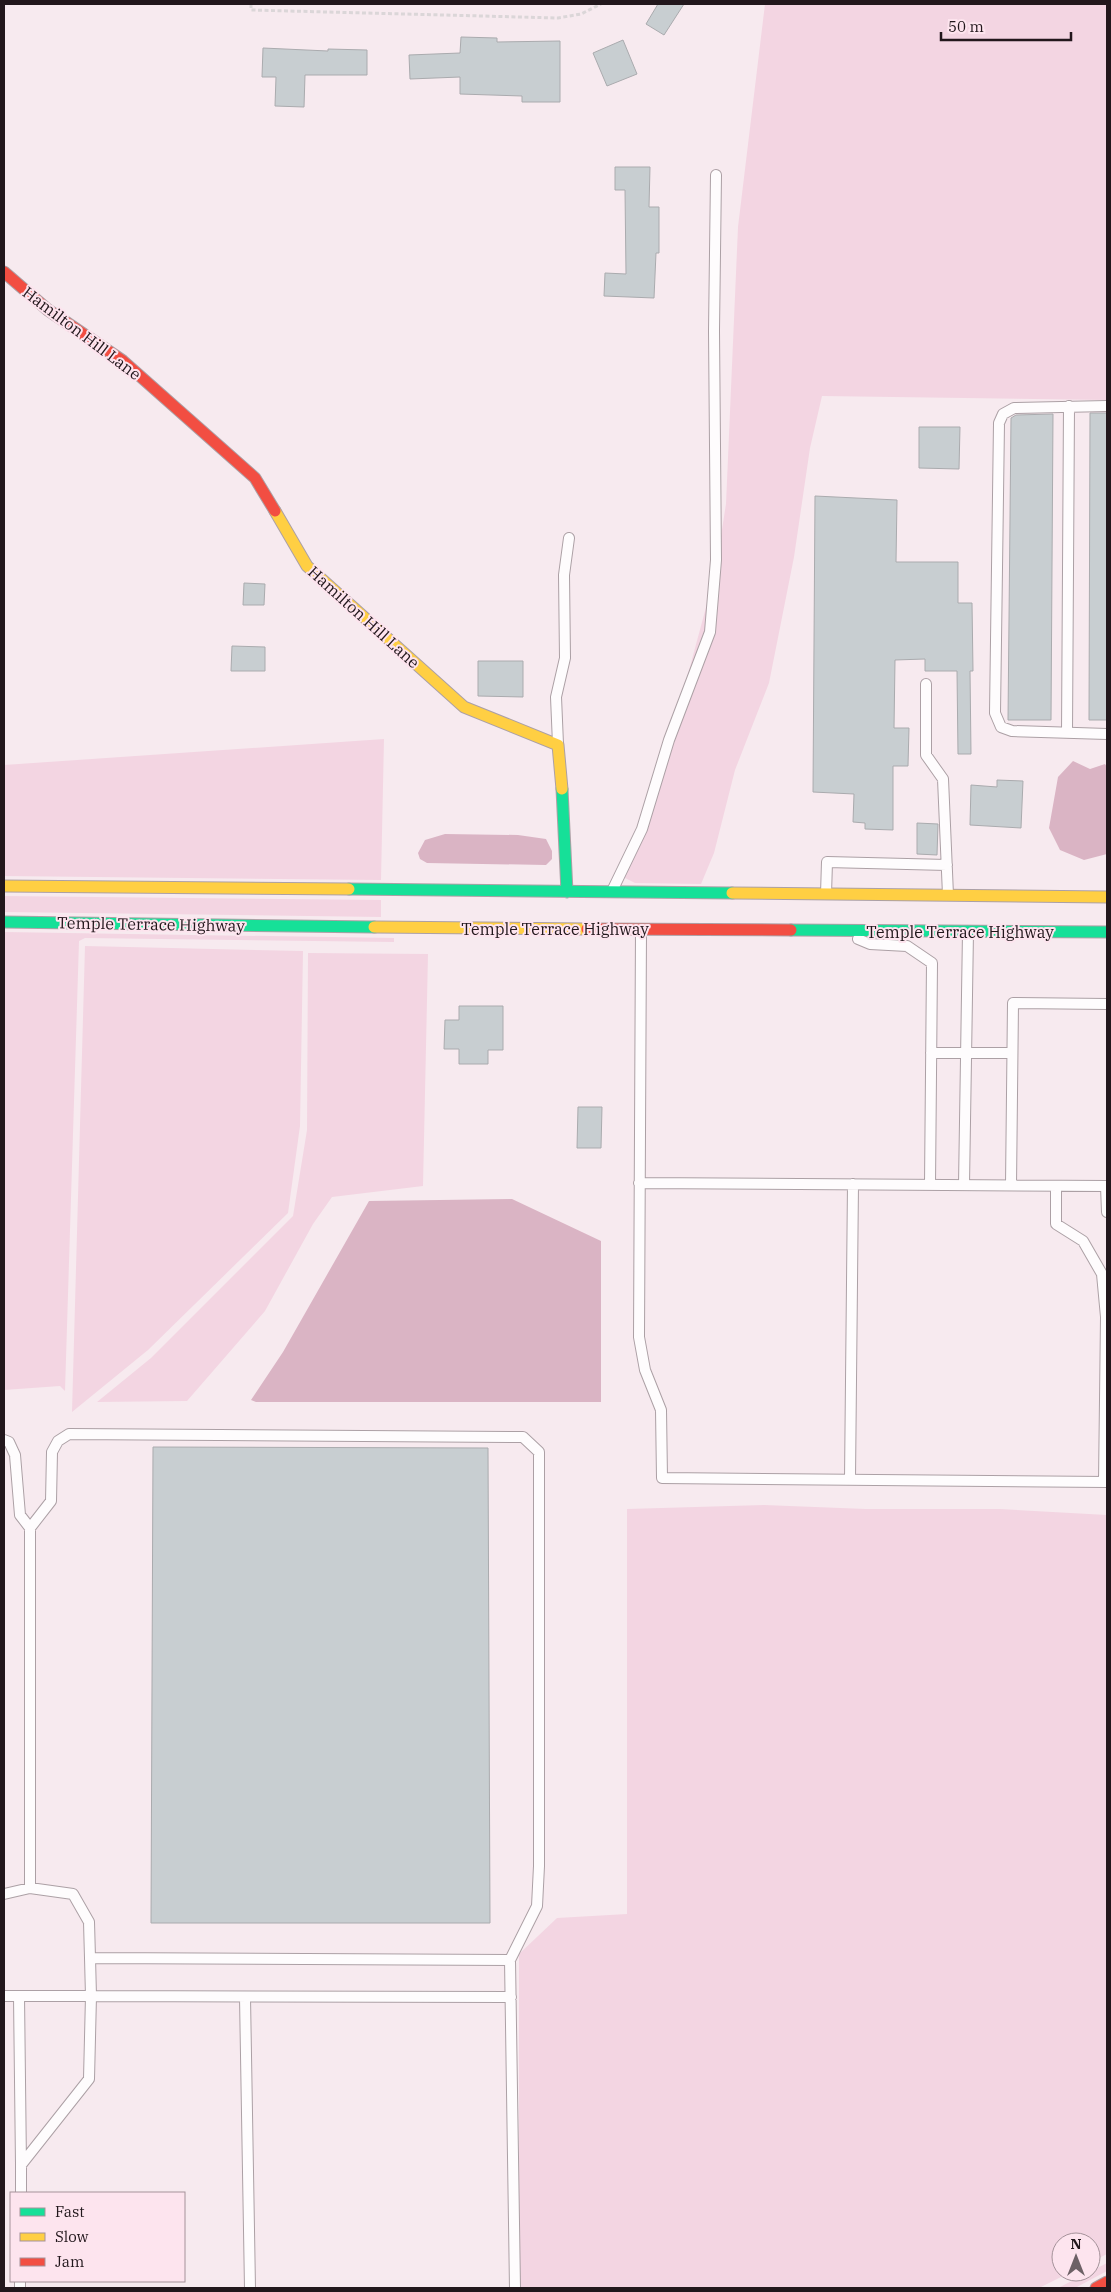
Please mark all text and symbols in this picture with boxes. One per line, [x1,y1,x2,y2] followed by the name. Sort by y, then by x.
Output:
[941,10,1071,42] scale bar
[948,17,984,36] text: 50 m
[19,282,145,384] street label: Hamilton Hill Lane
[304,562,424,672] street label: Hamilton Hill Lane
[57,912,245,936] street label: Temple Terrace Highway
[461,919,649,939] street label: Temple Terrace Highway
[866,922,1054,942] street label: Temple Terrace Highway
[10,2192,185,2282] legend
[55,2202,85,2221] text: Fast
[55,2227,89,2246] text: Slow
[1051,2232,1101,2282] north arrow
[1070,2235,1082,2253] text: N
[55,2252,84,2271] text: Jam

